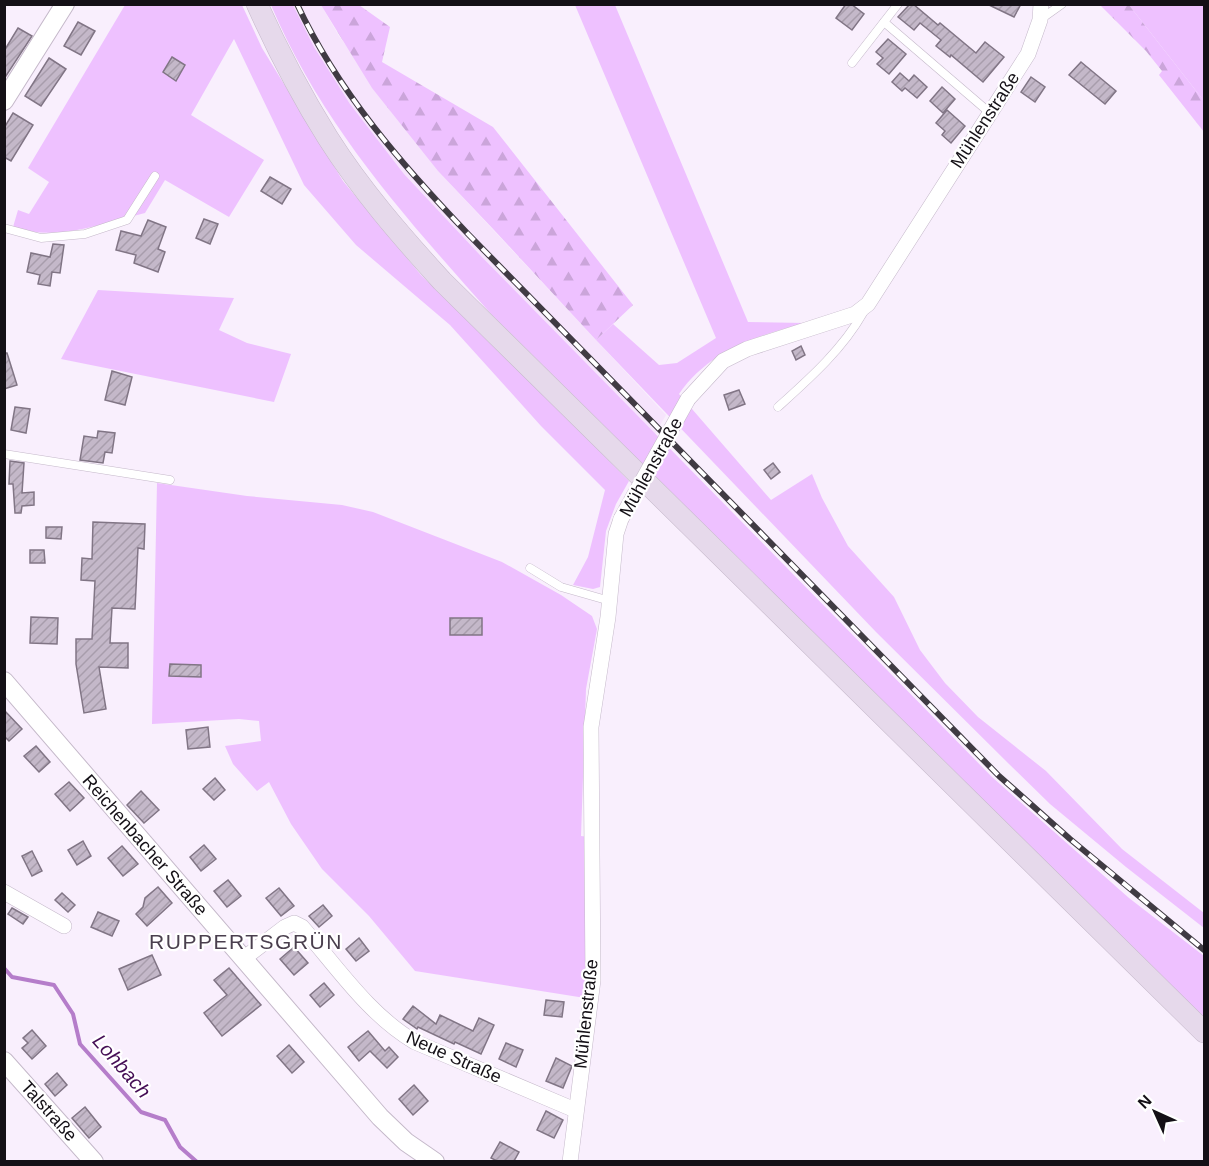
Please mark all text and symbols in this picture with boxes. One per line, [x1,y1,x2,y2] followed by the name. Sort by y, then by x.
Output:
[947,68,1023,172] street label: Mühlenstraße
[616,414,686,520] street label: Mühlenstraße
[78,770,212,920] street label: Reichenbacher Straße
[149,930,343,953] district label: RUPPERTSGRÜN
[570,958,602,1070] street label: Mühlenstraße
[403,1027,505,1087] street label: Neue Straße
[89,1030,155,1102] water label: Lohbach
[17,1077,81,1145] street label: Talstraße
[1125,1082,1185,1142] north arrow
[1135,1092,1155,1112] text: N

